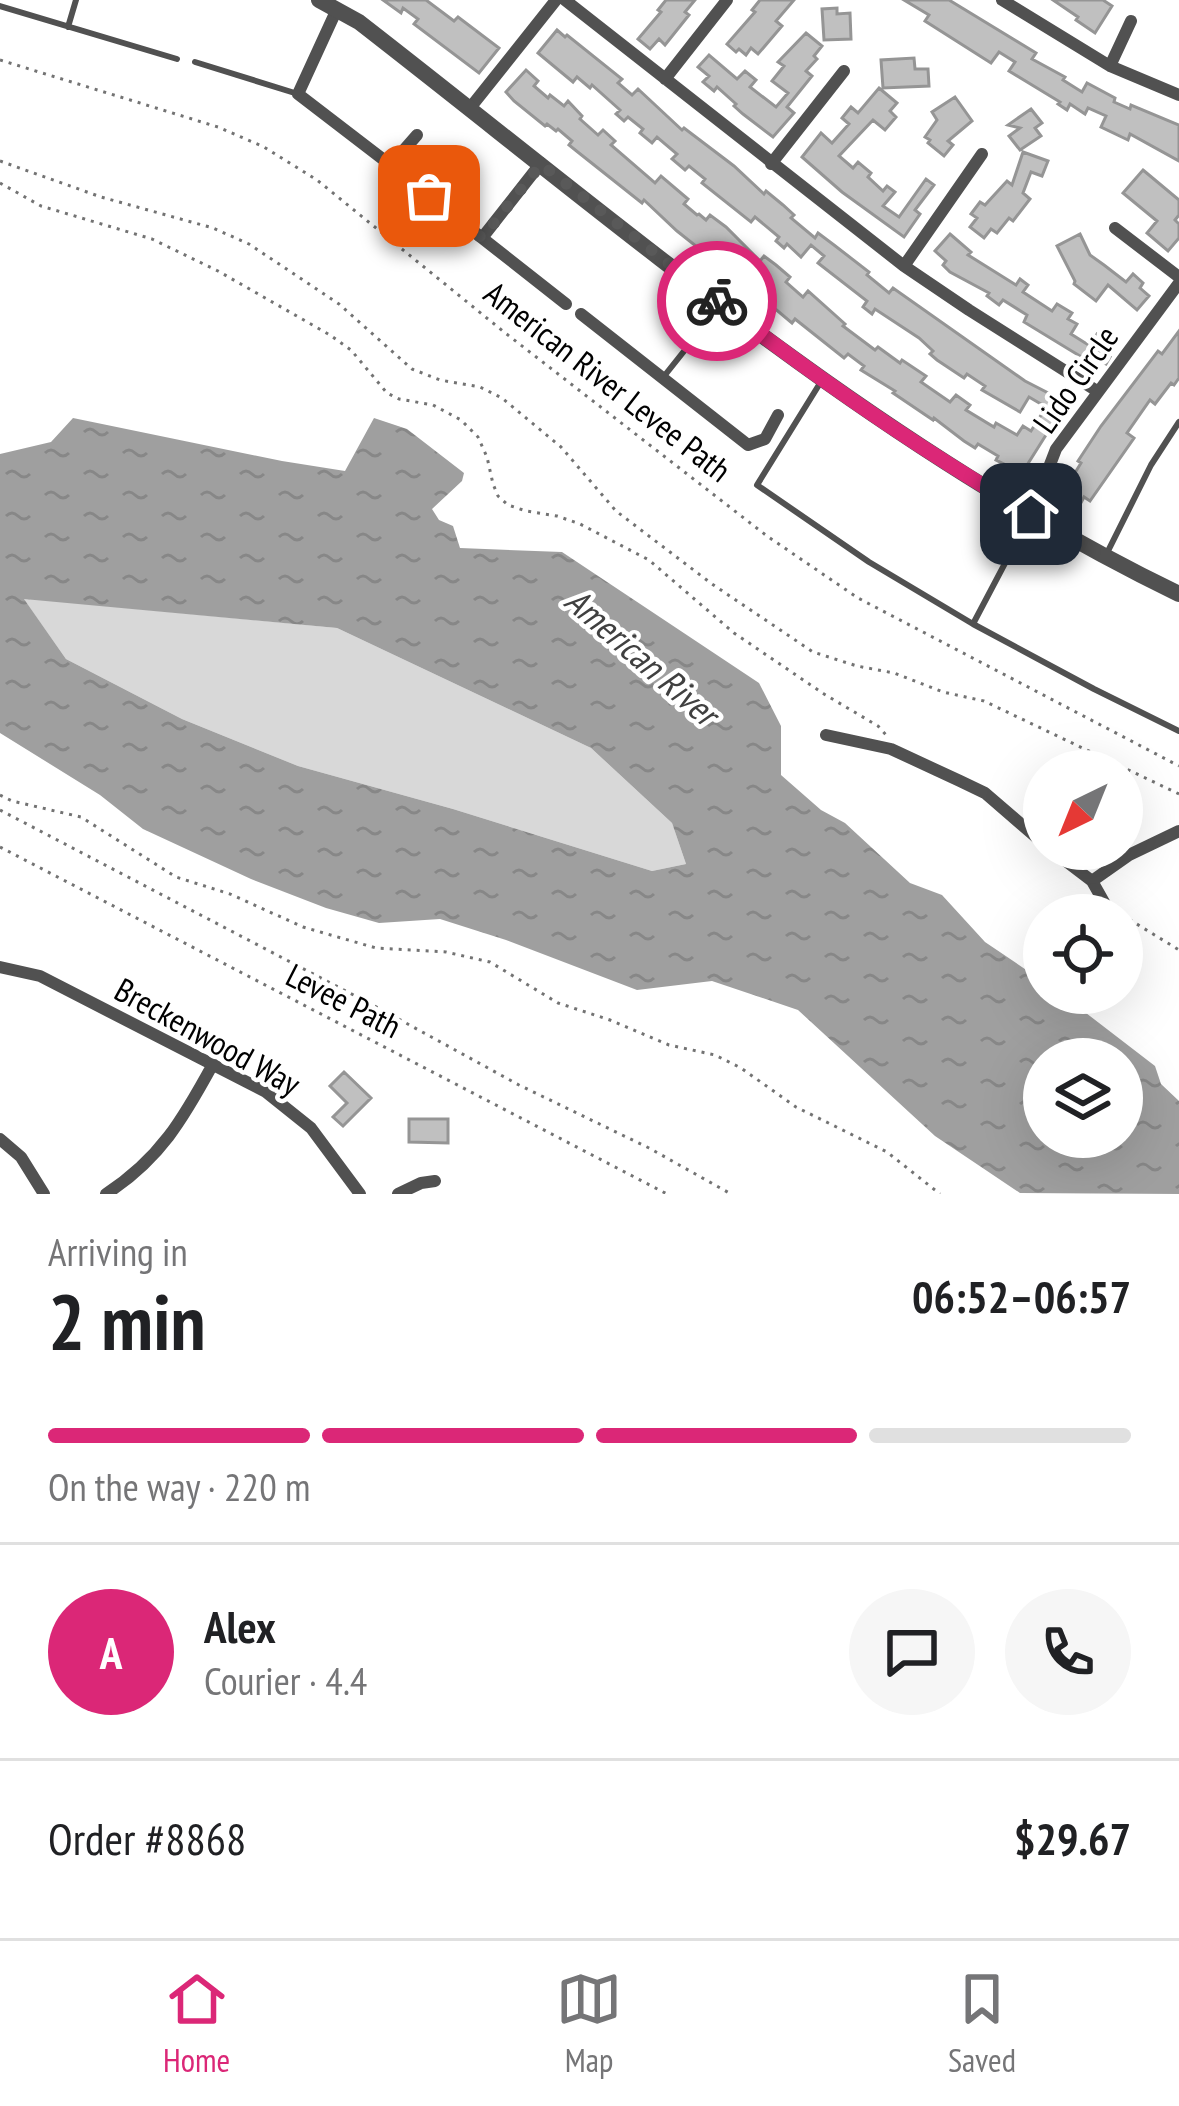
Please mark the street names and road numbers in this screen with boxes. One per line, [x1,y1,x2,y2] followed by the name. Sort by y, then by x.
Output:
[476,271,740,491] street label: American River Levee Path
[1023,317,1127,441] street label: Lido Circle
[279,953,409,1047] street label: Levee Path
[108,967,309,1105] street label: Breckenwood Way

